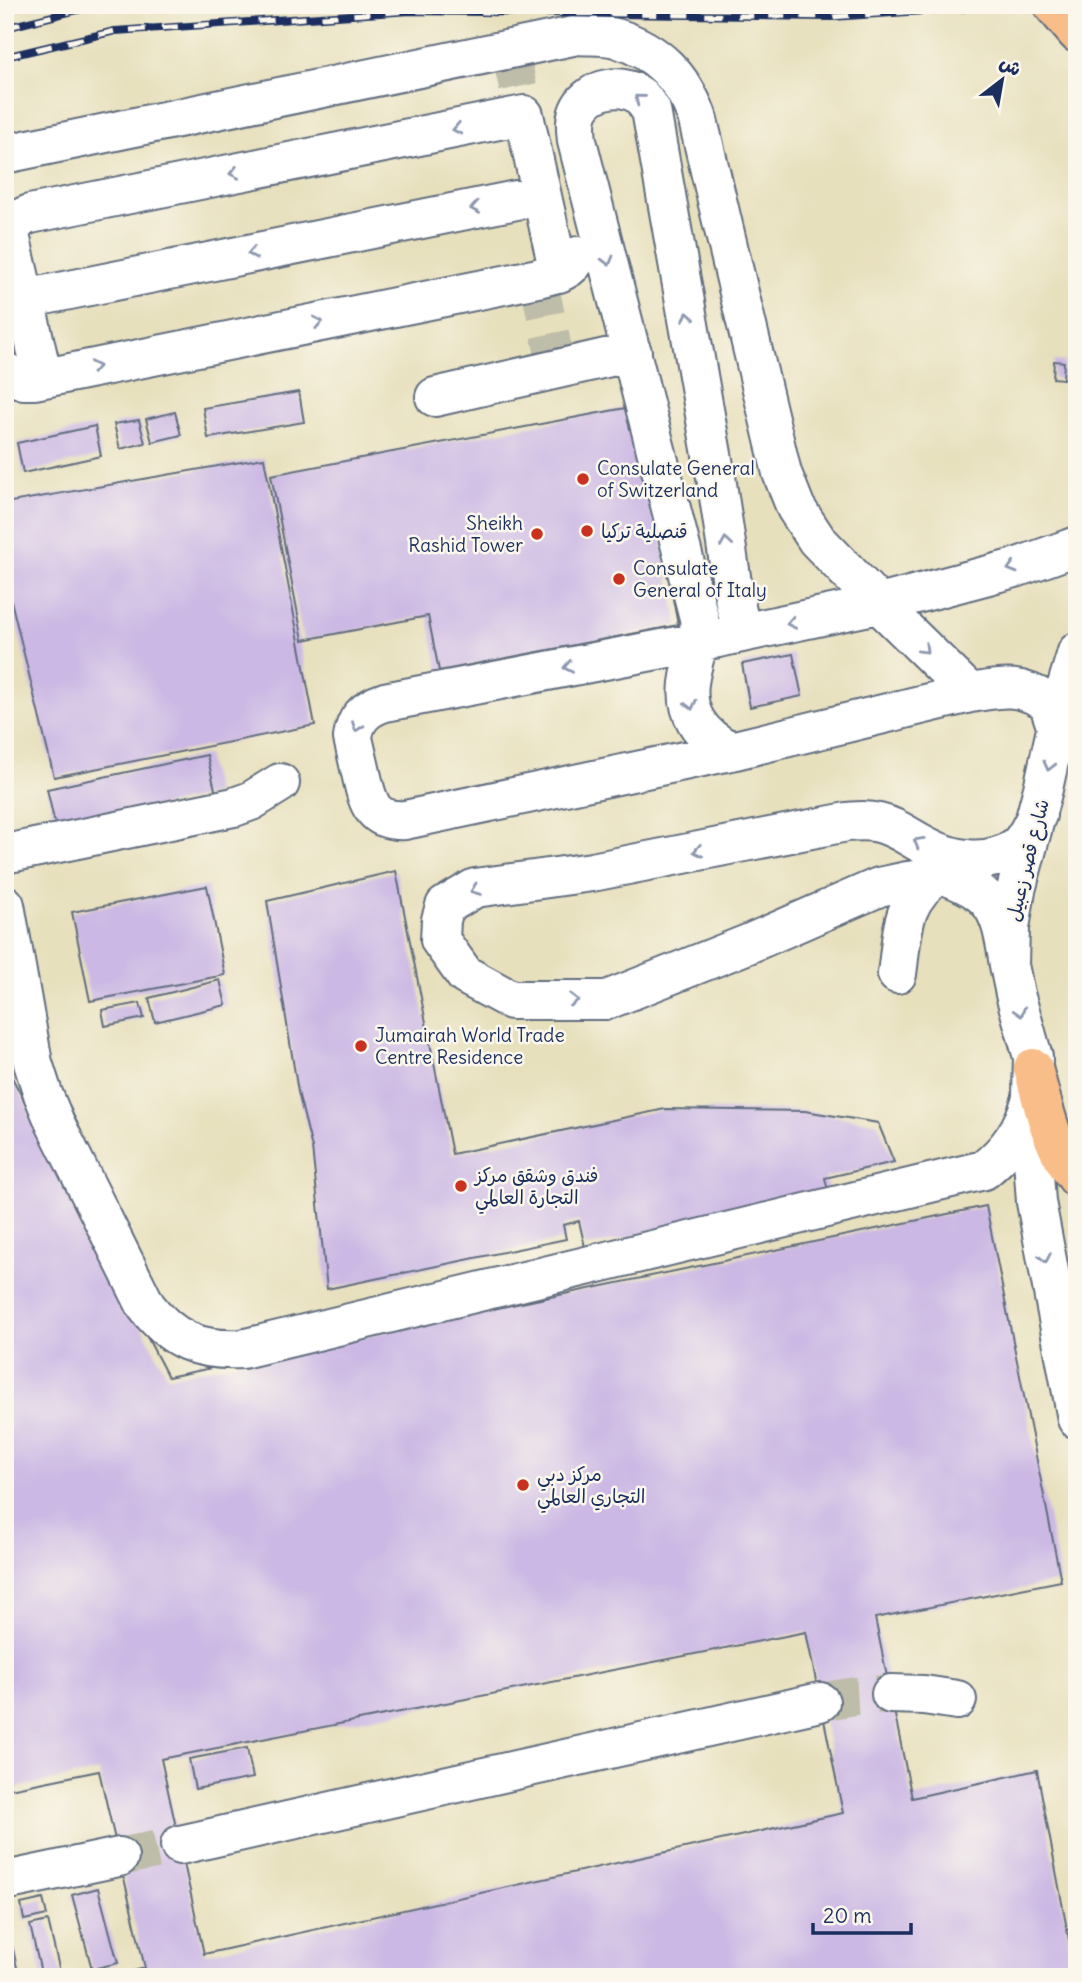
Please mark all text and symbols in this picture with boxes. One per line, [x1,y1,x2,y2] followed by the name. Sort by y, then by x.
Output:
[967,46,1036,116] north arrow
[996,50,1026,81] text: ش
[634,94,646,107] one-way arrow
[451,120,463,135] one-way arrow
[228,165,240,180] one-way arrow
[469,200,481,215] one-way arrow
[246,245,258,260] one-way arrow
[600,255,614,267] one-way arrow
[681,311,696,323] one-way arrow
[312,316,324,331] one-way arrow
[89,361,101,376] one-way arrow
[597,456,755,502] place label: Consulate General of Switzerland
[575,471,591,487] marker: Consulate General of Switzerland
[408,511,523,557] place label: Sheikh Rashid Tower
[601,519,688,543] place label: قنصلية تركيا
[579,523,595,539] marker: قنصلية تركيا
[529,526,545,542] marker: Sheikh Rashid Tower
[719,536,734,547] one-way arrow
[633,556,767,602] place label: Consulate General of Italy
[1006,560,1018,574] one-way arrow
[611,571,627,587] marker: Consulate General of Italy
[785,614,797,629] one-way arrow
[916,640,929,653] one-way arrow
[562,658,574,673] one-way arrow
[683,698,697,710] one-way arrow
[351,721,365,733] one-way arrow
[1043,760,1057,772] one-way arrow
[1000,796,1056,924] street label: شارع قصر زعبيل
[913,837,926,850] one-way arrow
[692,843,704,858] one-way arrow
[469,882,482,896] one-way arrow
[569,992,579,1008] one-way arrow
[1011,1006,1026,1018] one-way arrow
[375,1023,565,1069] place label: Jumairah World Trade Centre Residence
[353,1038,369,1054] marker: Jumairah World Trade Centre Residence
[473,1163,598,1214] place label: فندق وشقق مركز التجارة العالمي
[453,1178,469,1194] marker: فندق وشقق مركز التجارة العالمي
[1037,1252,1052,1264] one-way arrow
[537,1462,645,1513] place label: مركز دبي التجاري العالمي
[515,1477,531,1493] marker: مركز دبي التجاري العالمي
[813,1891,911,1935] scale bar
[823,1902,872,1929] text: 20 m

